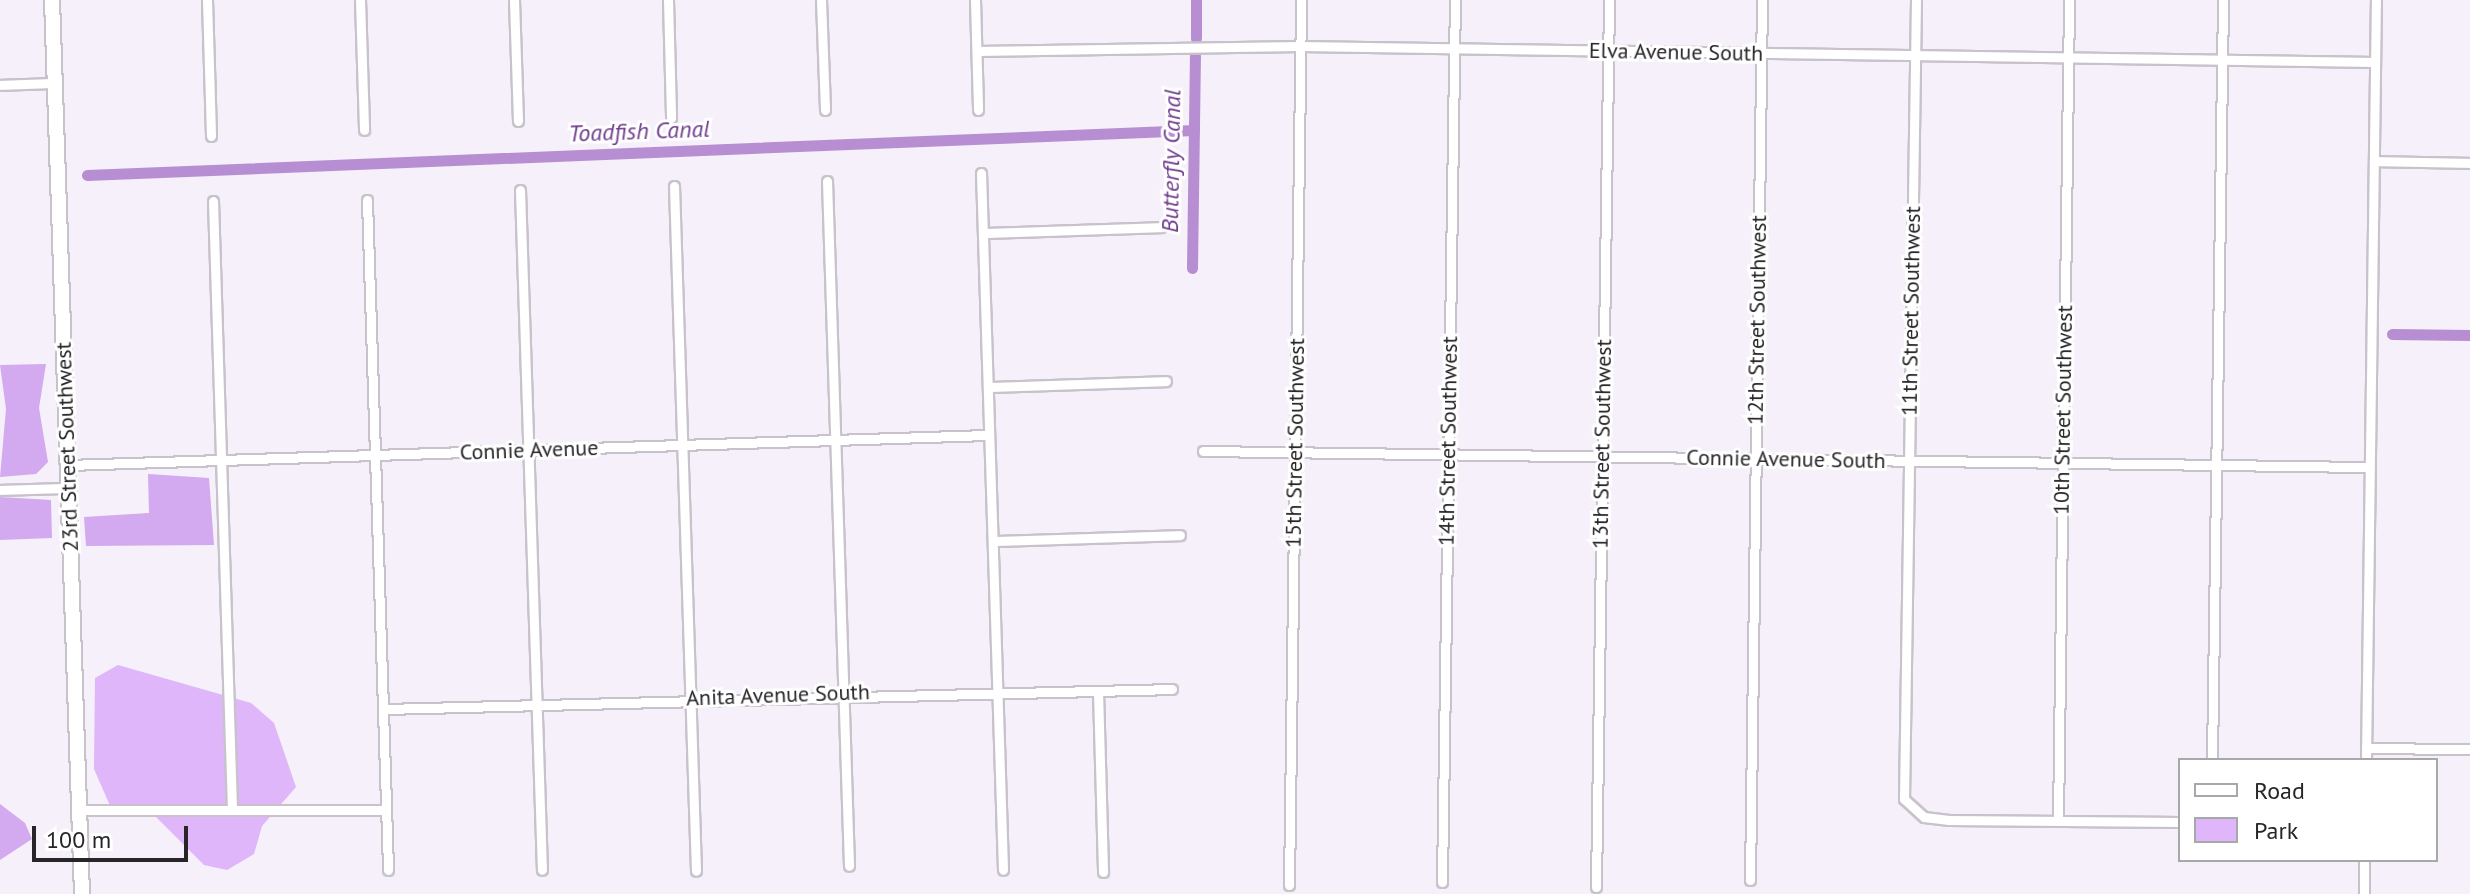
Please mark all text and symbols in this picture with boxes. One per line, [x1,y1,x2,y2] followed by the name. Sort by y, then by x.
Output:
[1588,37,1764,67] street label: Elva Avenue South
[1155,89,1187,233] water label: Butterfly Canal
[568,114,710,148] water label: Toadfish Canal
[1896,206,1926,416] street label: 11th Street Southwest
[1742,215,1772,425] street label: 12th Street Southwest
[2048,305,2078,515] street label: 10th Street Southwest
[1433,336,1463,546] street label: 14th Street Southwest
[1280,338,1310,548] street label: 15th Street Southwest
[1587,339,1617,549] street label: 13th Street Southwest
[50,342,84,552] street label: 23rd Street Southwest
[459,434,599,466] street label: Connie Avenue
[1686,444,1886,474] street label: Connie Avenue South
[685,679,871,711] street label: Anita Avenue South
[2178,758,2438,862] legend
[2254,775,2305,806] text: Road
[36,810,192,860] scale bar
[2254,815,2298,846] text: Park
[46,824,111,855] text: 100 m

